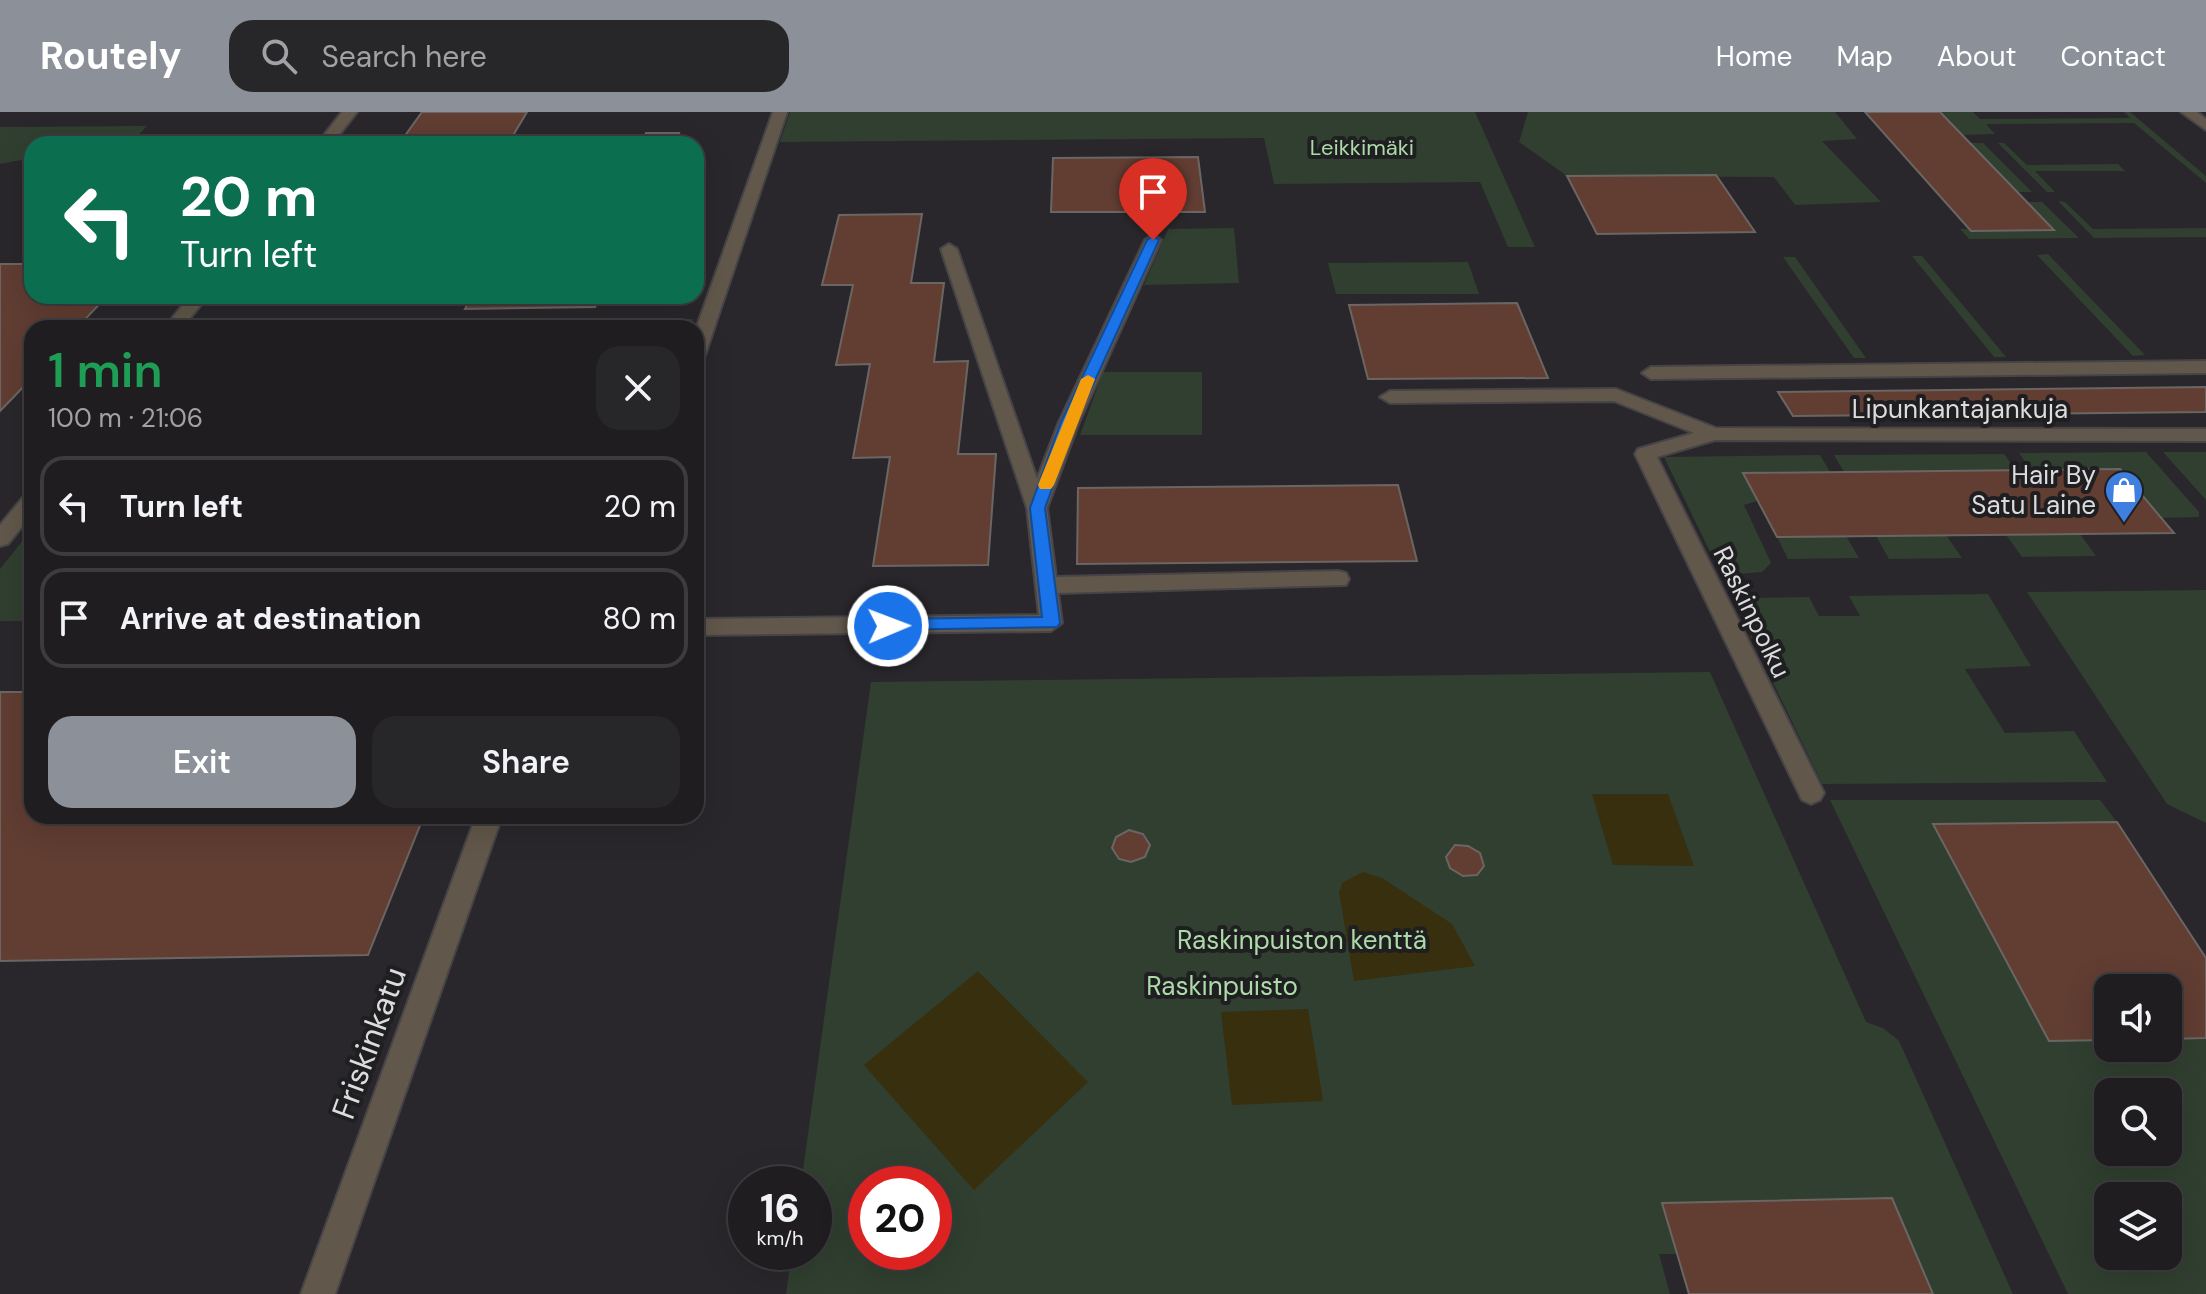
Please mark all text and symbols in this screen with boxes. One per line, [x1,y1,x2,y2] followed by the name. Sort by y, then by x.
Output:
[229,20,789,92] search box
[40,31,181,81] text: Routely
[257,34,301,78] icon: search
[321,37,487,76] text: Search here
[1716,38,1792,75] text: Home
[1836,38,1893,75] text: Map
[1937,38,2016,75] text: About
[2060,38,2166,75] text: Contact
[1310,133,1414,162] park label: Leikkimäki
[1119,158,1187,240] pin
[180,160,317,233] text: 20 m
[48,168,152,272] icon: left
[1131,170,1175,214] icon: arrive
[180,231,317,278] text: Turn left
[48,339,163,402] text: 1 min
[596,346,680,430] button: close
[1852,392,2068,426] street label: Lipunkantajankuja
[48,401,203,435] text: 100 m · 21:06
[1971,458,2096,522] place label: Hair By Satu Laine
[2103,469,2145,524] shop icon: Hair By Satu Laine
[52,484,96,528] icon: left
[120,487,243,526] text: Turn left
[604,487,676,526] text: 20 m
[1706,541,1798,683] street label: Raskinpolku
[846,584,930,668] position arrow
[52,596,96,640] icon: arrive
[120,599,421,638] text: Arrive at destination
[603,599,676,638] text: 80 m
[48,716,356,808] button: Exit
[372,716,680,808] button: Share
[1177,923,1427,957] park label: Raskinpuiston kenttä
[322,961,416,1125] street label: Friskinkatu
[1146,969,1298,1003] park label: Raskinpuisto
[2094,974,2182,1270] map controls
[2094,974,2182,1062] button: sound
[2094,1078,2182,1166] button: search
[848,1166,952,1270] speed limit sign: 20
[760,1182,800,1234] text: 16
[2094,1182,2182,1270] button: layers
[756,1225,804,1251] text: km/h

